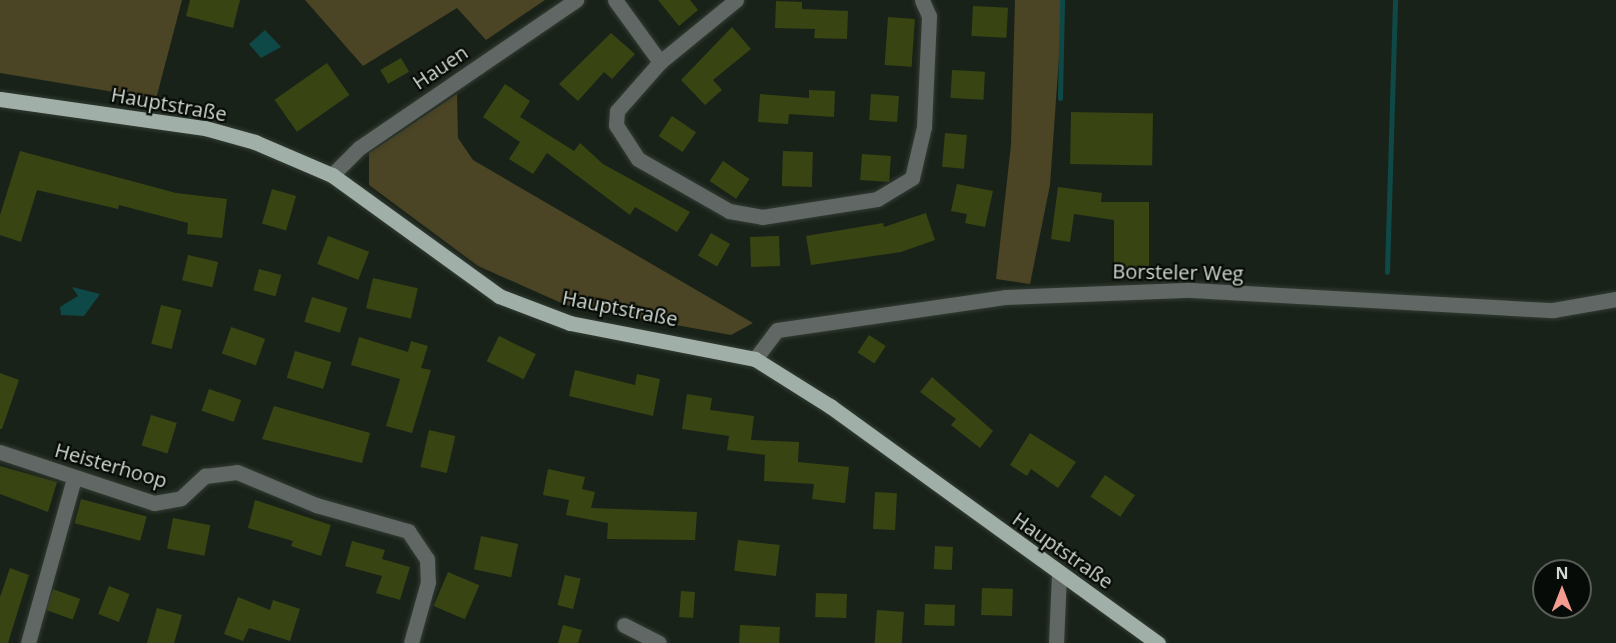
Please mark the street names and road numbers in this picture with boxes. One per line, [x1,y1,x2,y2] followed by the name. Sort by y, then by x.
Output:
[408,40,472,94] street label: Hauen
[109,82,229,126] street label: Hauptstraße
[1112,259,1244,285] street label: Borsteler Weg
[560,285,680,331] street label: Hauptstraße
[52,438,170,492] street label: Heisterhoop
[1008,507,1118,593] street label: Hauptstraße

